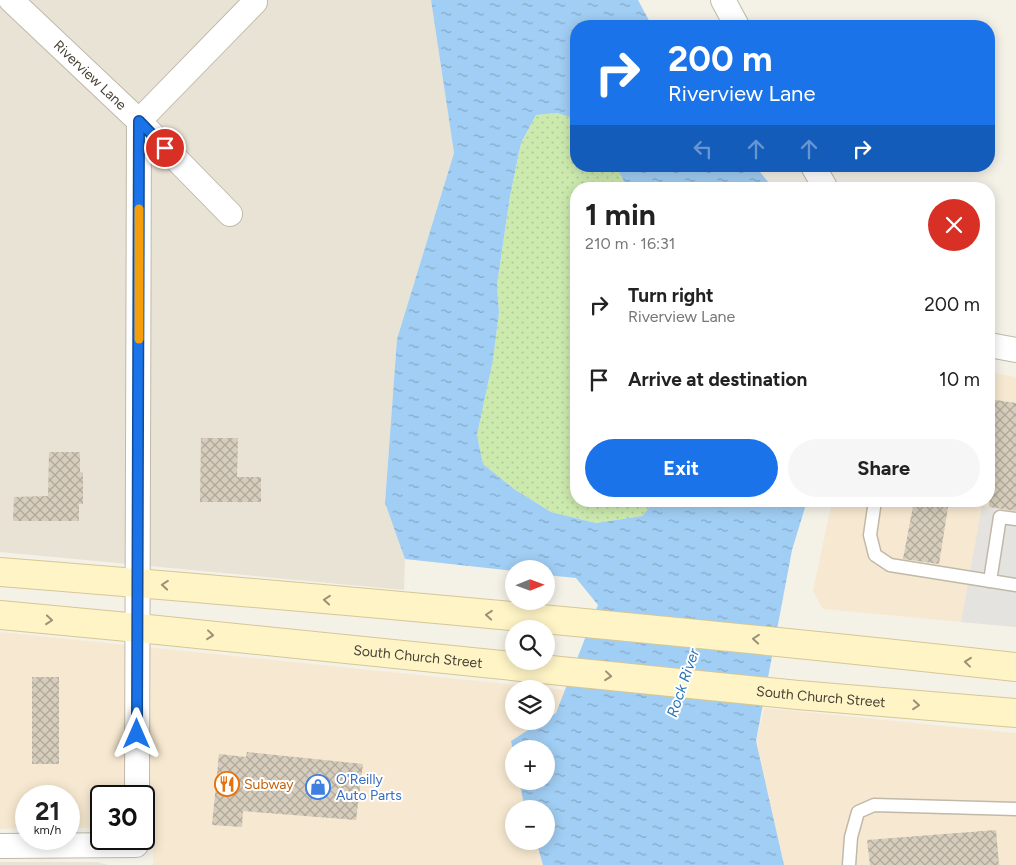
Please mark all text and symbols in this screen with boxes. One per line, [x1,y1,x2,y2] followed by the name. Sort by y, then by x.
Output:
[50,37,130,114] street label: Riverview Lane
[668,38,772,80] text: 200 m
[585,40,650,105] icon: right
[668,80,815,107] text: Riverview Lane
[144,127,186,169] pin
[151,134,179,162] icon: arrive
[689,135,717,163] icon: left
[742,135,770,163] icon: ahead
[795,135,823,163] icon: ahead
[848,135,876,163] icon: right
[585,196,656,233] text: 1 min
[928,199,980,251] button: close
[585,234,675,253] text: 210 m · 16:31
[628,284,714,307] text: Turn right
[585,291,613,319] icon: right
[924,293,980,316] text: 200 m
[628,307,735,326] text: Riverview Lane
[585,366,613,394] icon: arrive
[628,368,807,391] text: Arrive at destination
[939,368,980,391] text: 10 m
[585,439,778,497] button: Exit
[788,439,980,497] button: Share
[505,560,555,610] north arrow
[505,560,555,850] map controls
[161,580,169,591] one-way arrow
[323,595,331,606] one-way arrow
[485,610,493,621] one-way arrow
[45,614,53,625] one-way arrow
[505,620,555,670] button: search
[207,629,215,640] one-way arrow
[751,634,759,645] one-way arrow
[353,642,483,672] street label: South Church Street
[663,646,703,720] water label: Rock River
[963,657,971,668] one-way arrow
[604,670,612,681] one-way arrow
[505,680,555,730] button: layers
[755,683,886,711] street label: South Church Street
[913,699,921,710] one-way arrow
[110,707,162,759] position arrow
[505,740,555,790] button: +
[214,771,240,797] restaurant icon: Subway
[336,771,402,804] place label: O'Reilly Auto Parts
[305,774,331,800] shop icon: O'Reilly Auto Parts
[244,776,294,793] place label: Subway
[90,785,155,850] speed limit sign: 30
[35,796,60,826] text: 21
[505,800,555,850] button: −
[34,823,61,837] text: km/h

